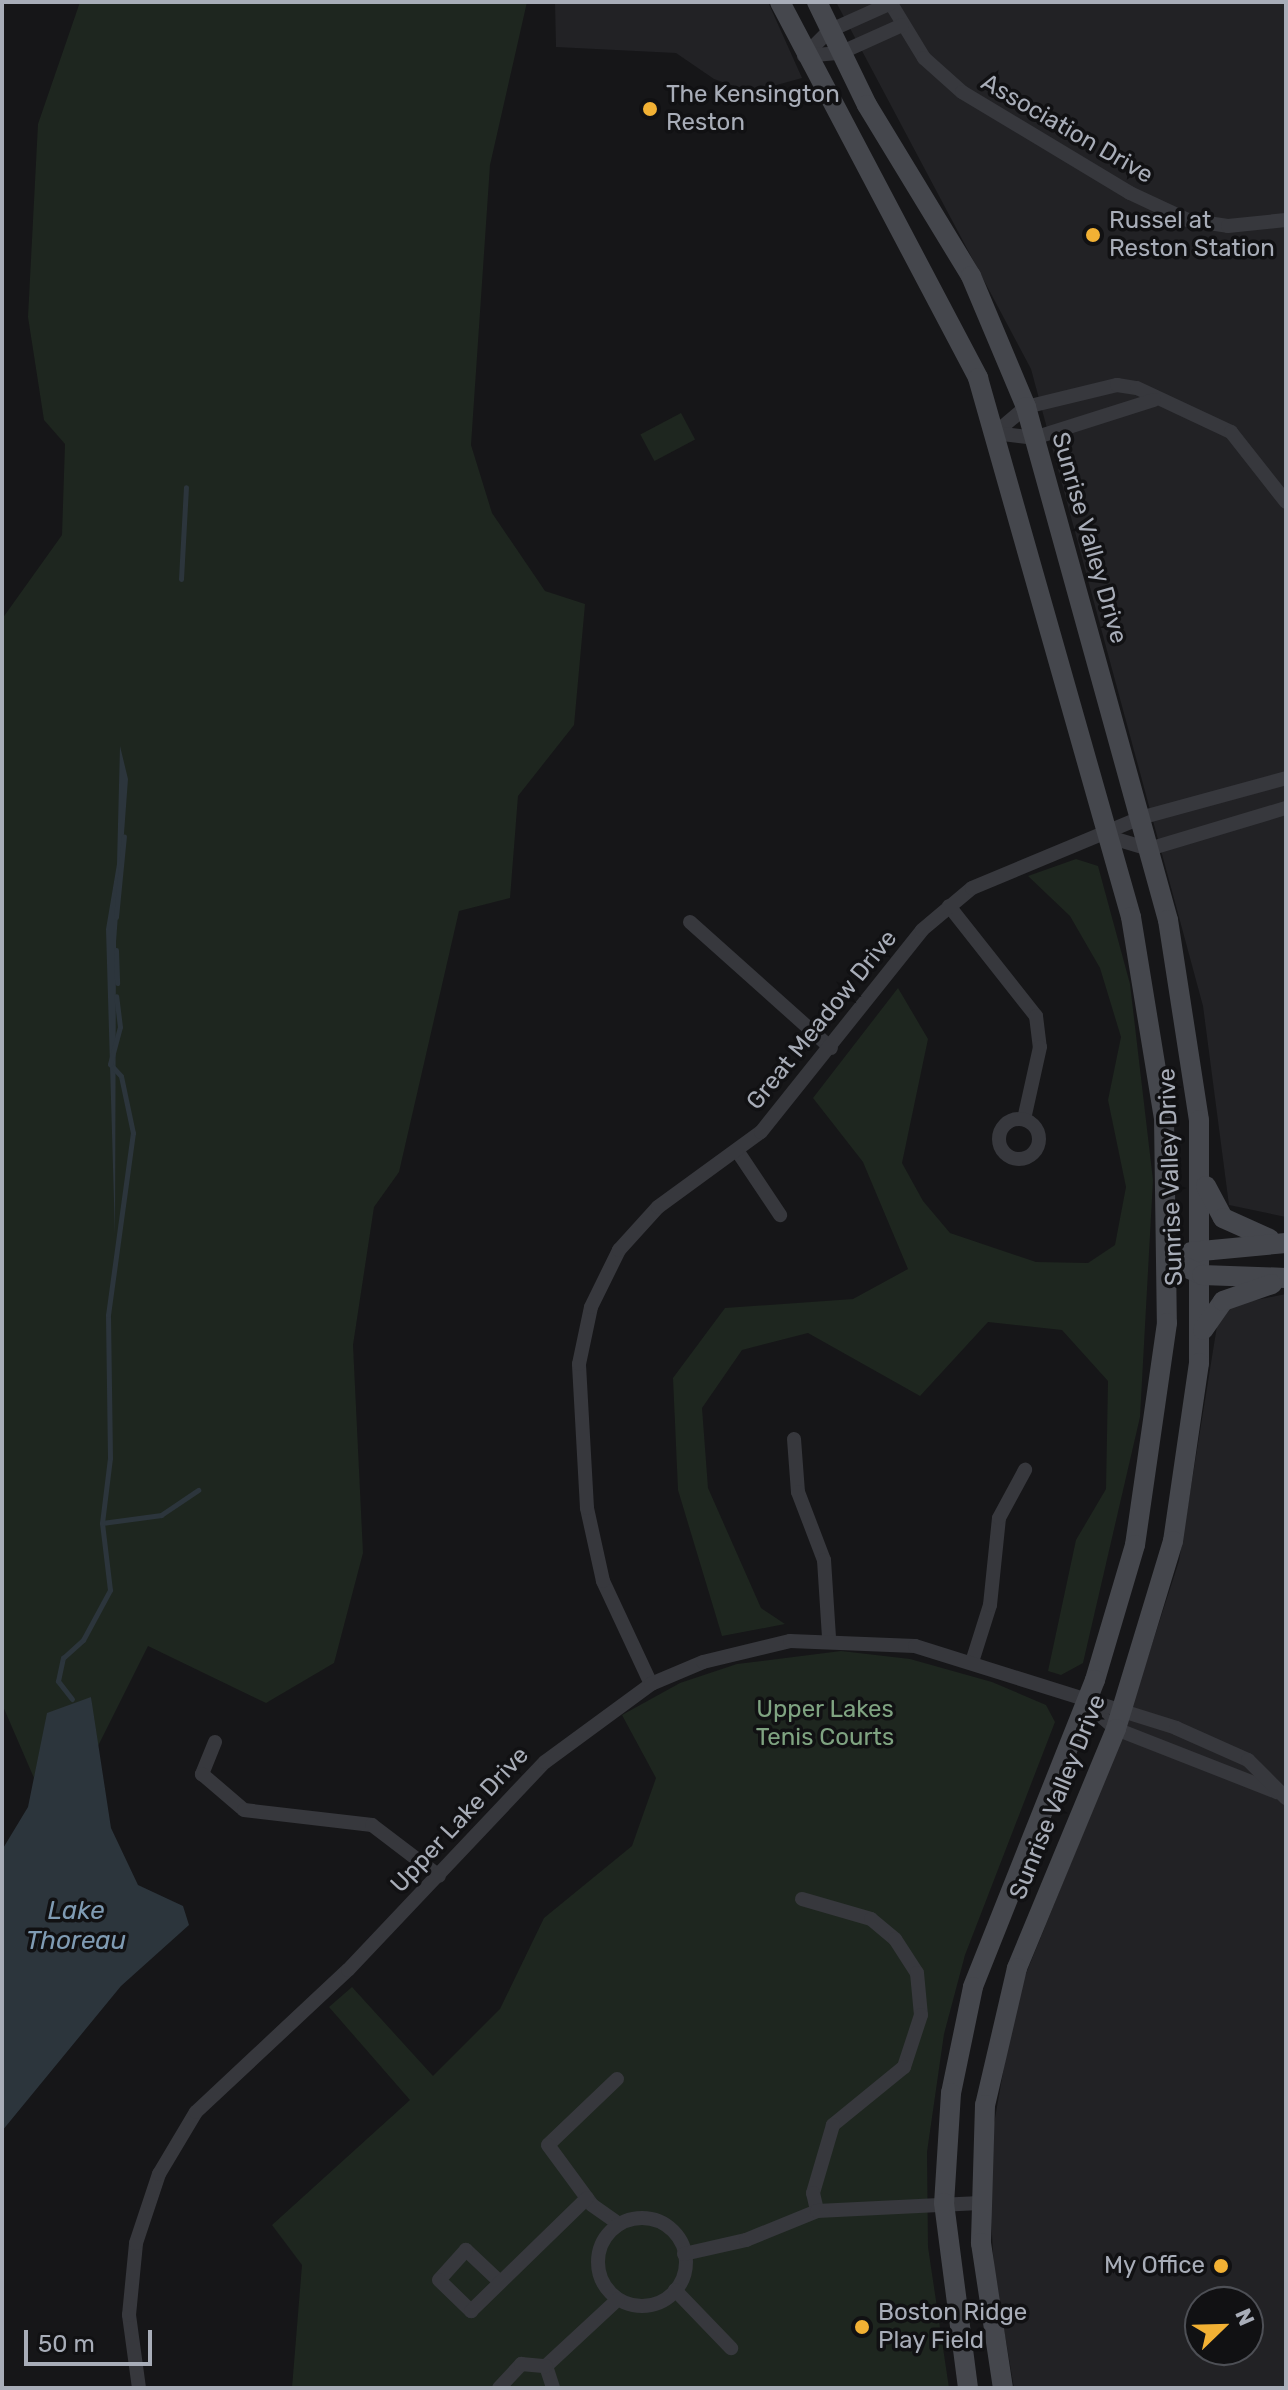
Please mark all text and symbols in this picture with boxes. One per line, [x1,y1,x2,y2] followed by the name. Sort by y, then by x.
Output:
[976,68,1158,190] street label: Association Drive
[666,81,840,137] place label: The Kensington Reston
[641,100,659,118] marker: The Kensington Reston
[1109,207,1275,263] place label: Russel at Reston Station
[1084,226,1102,244] marker: Russel at Reston Station
[1045,429,1133,647] street label: Sunrise Valley Drive
[741,924,903,1116] street label: Great Meadow Drive
[1153,1067,1189,1287] street label: Sunrise Valley Drive
[1004,1690,1112,1904] street label: Sunrise Valley Drive
[756,1696,894,1752] park label: Upper Lakes Tenis Courts
[385,1741,535,1899] street label: Upper Lake Drive
[26,1895,126,1956] water label: Lake Thoreau
[1103,2252,1205,2280] place label: My Office
[1212,2257,1230,2275] marker: My Office
[1184,2286,1264,2366] north arrow
[878,2299,1027,2355] place label: Boston Ridge Play Field
[1229,2305,1260,2330] text: N
[28,2314,156,2364] scale bar
[853,2318,871,2336] marker: Boston Ridge Play Field
[38,2330,95,2358] text: 50 m

